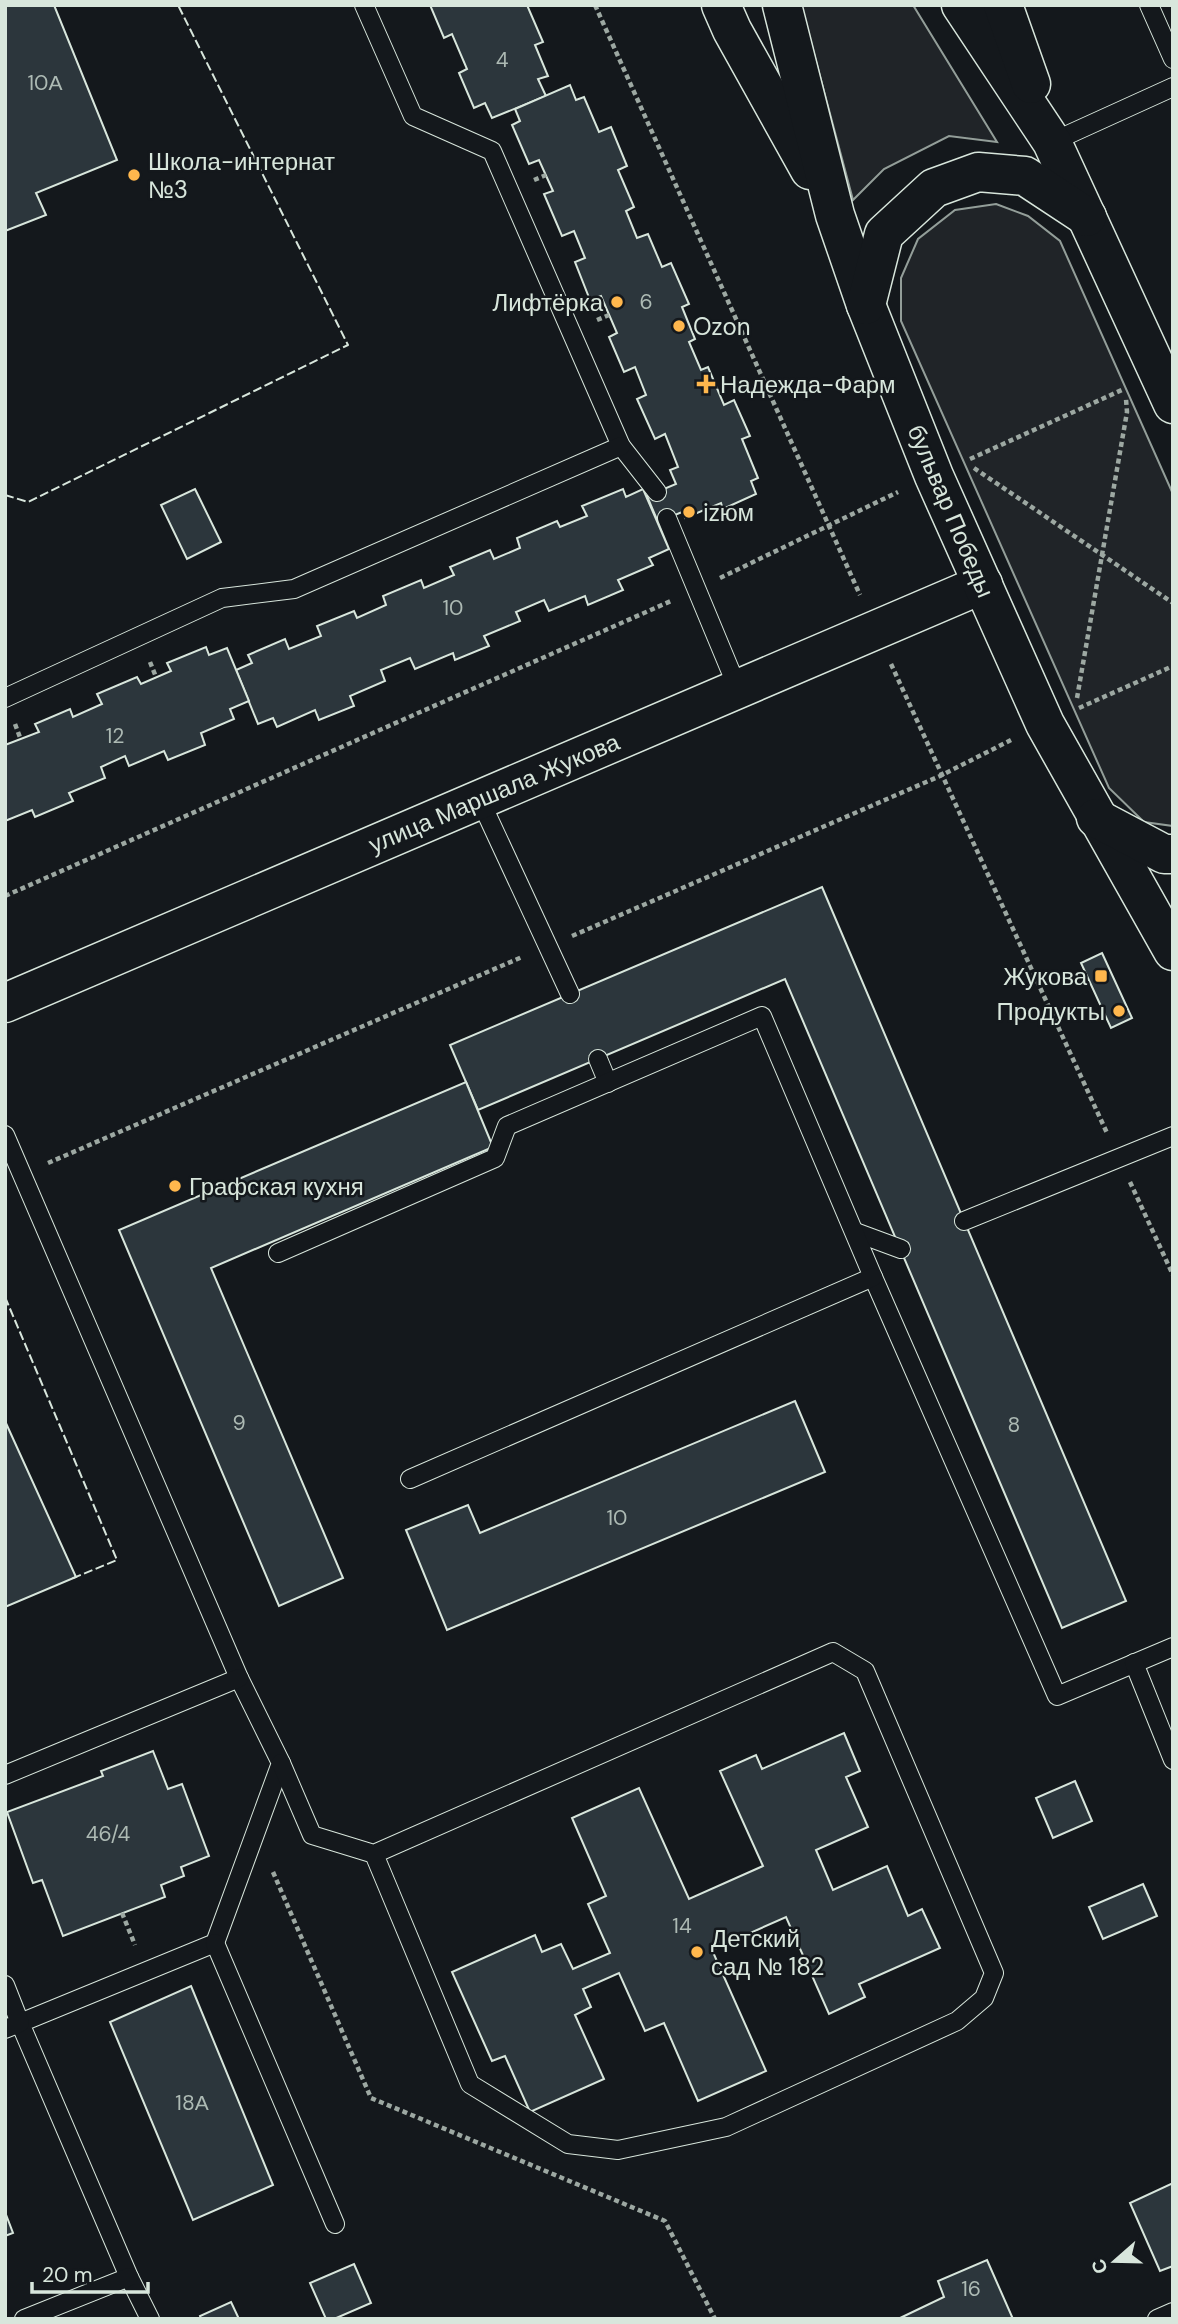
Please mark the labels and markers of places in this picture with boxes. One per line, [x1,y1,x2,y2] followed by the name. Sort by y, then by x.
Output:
[148,146,335,205] place label: Школа-интернат №3
[126,167,142,183] marker: Школа-интернат №3
[493,287,604,318] place label: Лифтёрка
[609,294,625,310] marker: Лифтёрка
[693,311,751,342] place label: Ozon
[671,318,687,334] marker: Ozon
[720,369,896,400] place label: Надежда-Фарм
[698,376,714,392] marker: Надежда-Фарм
[703,497,754,528] place label: izюм
[681,504,697,520] marker: izюм
[1003,961,1088,992] place label: Жукова
[1093,968,1109,984] marker: Жукова
[997,996,1105,1027] place label: Продукты
[1111,1003,1127,1019] marker: Продукты
[189,1171,364,1202] place label: Графская кухня
[167,1178,183,1194] marker: Графская кухня
[711,1923,824,1982] place label: Детский сад № 182
[689,1944,705,1960] marker: Детский сад № 182

